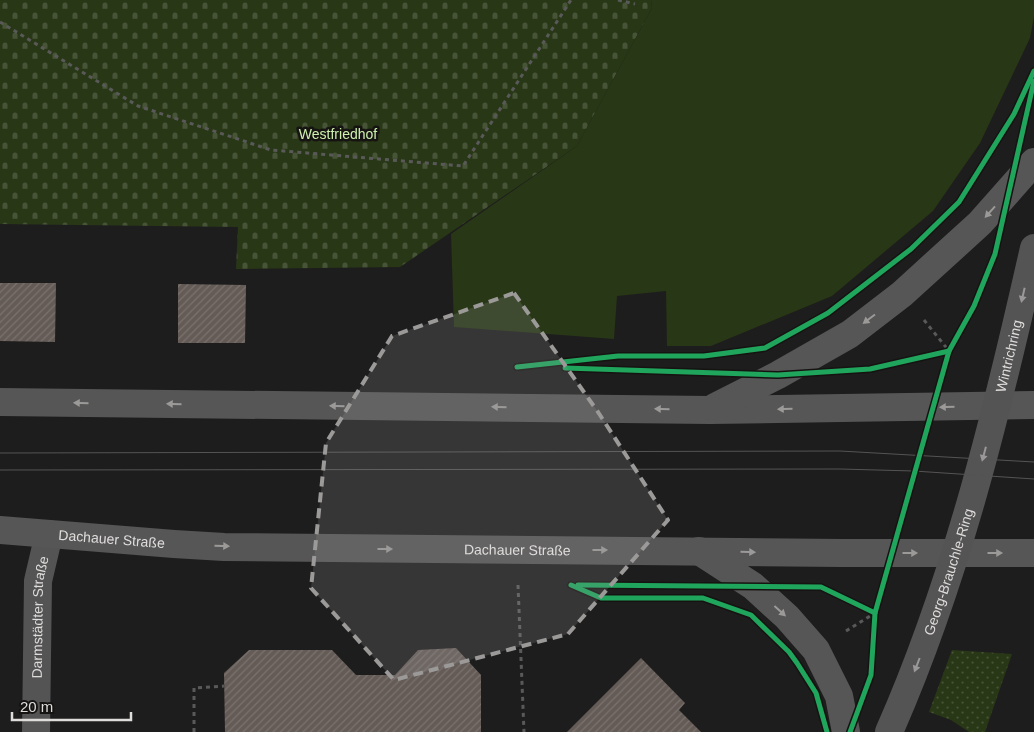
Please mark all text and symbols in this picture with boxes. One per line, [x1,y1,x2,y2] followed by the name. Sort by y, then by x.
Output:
[299,126,377,142] park label: Westfriedhof
[984,205,996,217] one-way arrow
[1019,288,1027,303] one-way arrow
[863,314,876,325] one-way arrow
[992,318,1025,394] street label: Wintrichring
[73,399,89,407] one-way arrow
[166,400,182,408] one-way arrow
[328,402,344,410] one-way arrow
[491,403,507,411] one-way arrow
[939,404,955,412] one-way arrow
[653,405,669,413] one-way arrow
[776,405,792,413] one-way arrow
[979,446,987,461] one-way arrow
[920,507,976,637] street label: Georg-Brauchle-Ring
[58,527,166,551] street label: Dachauer Straße
[464,541,571,558] street label: Dachauer Straße
[215,543,231,551] one-way arrow
[377,545,393,553] one-way arrow
[592,546,608,554] one-way arrow
[740,548,756,556] one-way arrow
[902,549,918,557] one-way arrow
[987,549,1003,557] one-way arrow
[29,554,52,679] street label: Darmstädter Straße
[774,605,786,617] one-way arrow
[912,658,920,672] one-way arrow
[12,690,131,722] scale bar
[20,698,53,715] text: 20 m

